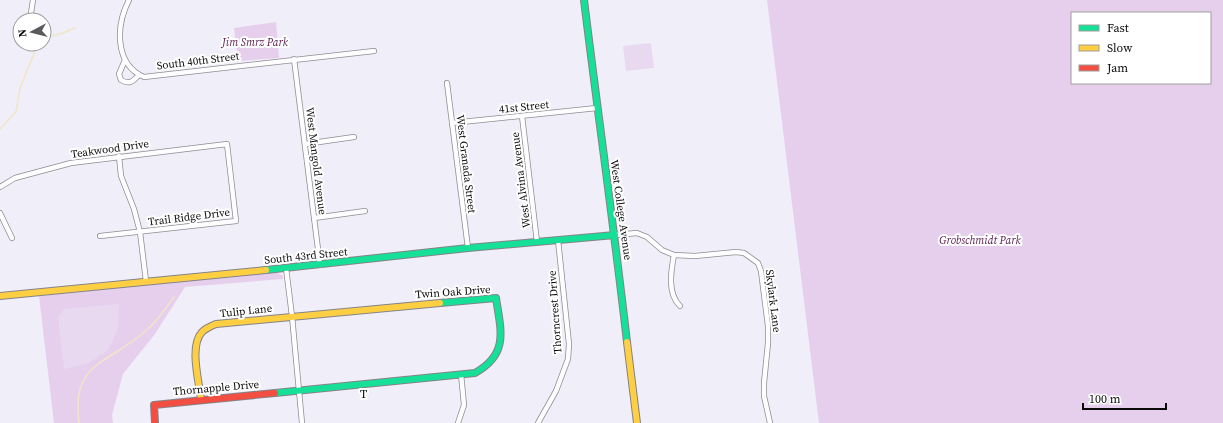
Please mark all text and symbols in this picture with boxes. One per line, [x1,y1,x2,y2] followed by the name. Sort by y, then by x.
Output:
[12,12,52,52] north arrow
[1071,12,1211,84] legend
[1107,20,1129,36] text: Fast
[15,28,31,38] text: N
[220,35,289,50] park label: Jim Smrz Park
[1107,40,1133,56] text: Slow
[156,48,240,73] street label: South 40th Street
[1106,60,1128,76] text: Jam
[498,97,550,117] street label: 41st Street
[302,107,330,216] street label: West Mangold Avenue
[453,114,480,214] street label: West Granada Street
[508,131,534,229] street label: West Alvina Avenue
[70,136,150,162] street label: Teakwood Drive
[607,159,636,262] street label: West College Avenue
[147,204,231,229] street label: Trail Ridge Drive
[939,233,1021,248] park label: Grobschmidt Park
[264,244,349,268] street label: South 43rd Street
[545,269,565,354] street label: Thorncrest Drive
[762,269,784,334] street label: Skylark Lane
[415,282,492,302] street label: Twin Oak Drive
[219,301,273,321] street label: Tulip Lane
[172,377,260,399] street label: Thornapple Drive
[1083,385,1166,411] scale bar
[360,386,368,402] district label: T
[1089,391,1121,407] text: 100 m

